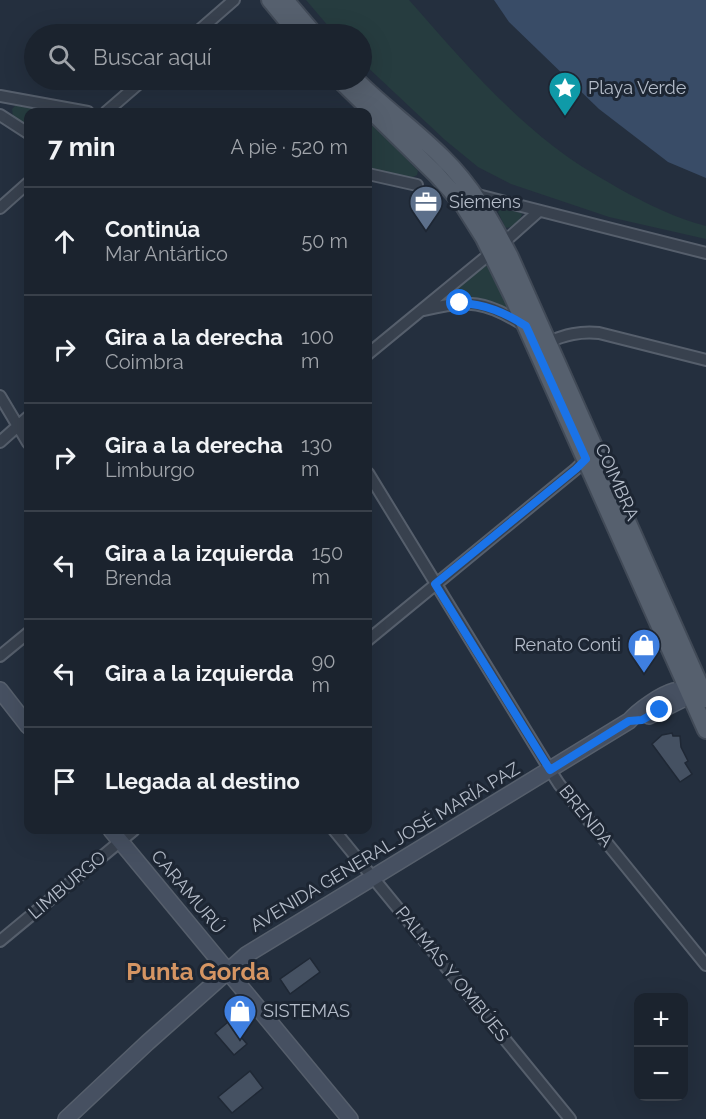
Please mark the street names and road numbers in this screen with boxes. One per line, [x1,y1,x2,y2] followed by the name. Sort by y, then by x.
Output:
[591,440,644,523] street label: COIMBRA
[246,757,523,936] street label: AVENIDA GENERAL JOSÉ MARÍA PAZ
[555,781,618,851] street label: BRENDA
[147,845,230,938] street label: CARAMURÚ
[24,846,110,923] street label: LIMBURGO
[391,901,514,1046] street label: PALMAS Y OMBÚES

